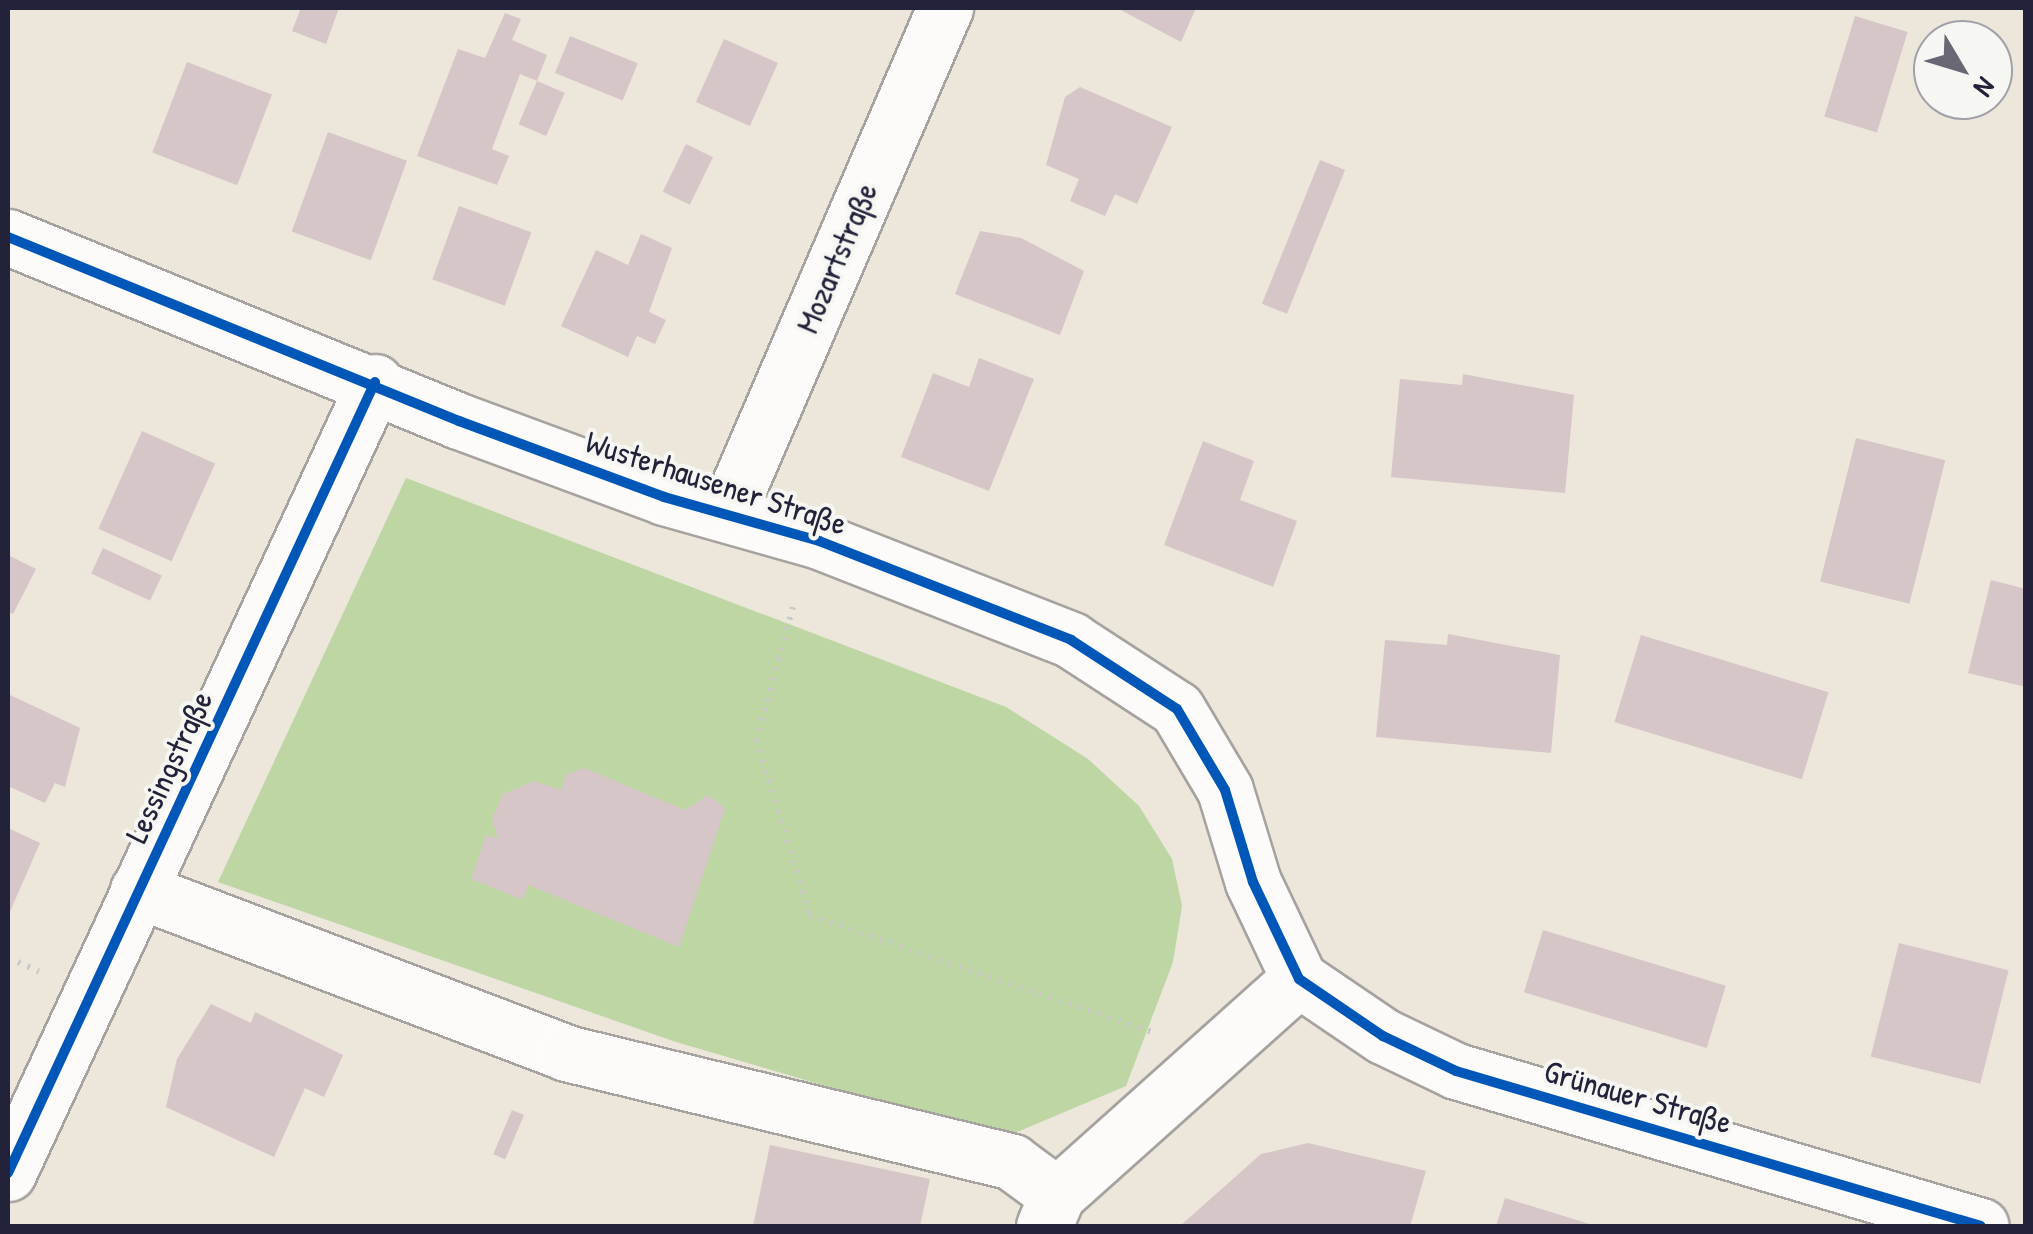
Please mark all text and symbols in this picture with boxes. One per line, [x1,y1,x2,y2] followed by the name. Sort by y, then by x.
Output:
[1913,20,2013,120] north arrow
[1966,70,2005,105] text: N
[788,177,886,339] street label: Mozartstraße
[581,423,851,543] street label: Wusterhausener Straße
[117,685,221,849] street label: Lessingstraße
[1540,1052,1736,1142] street label: Grünauer Straße

